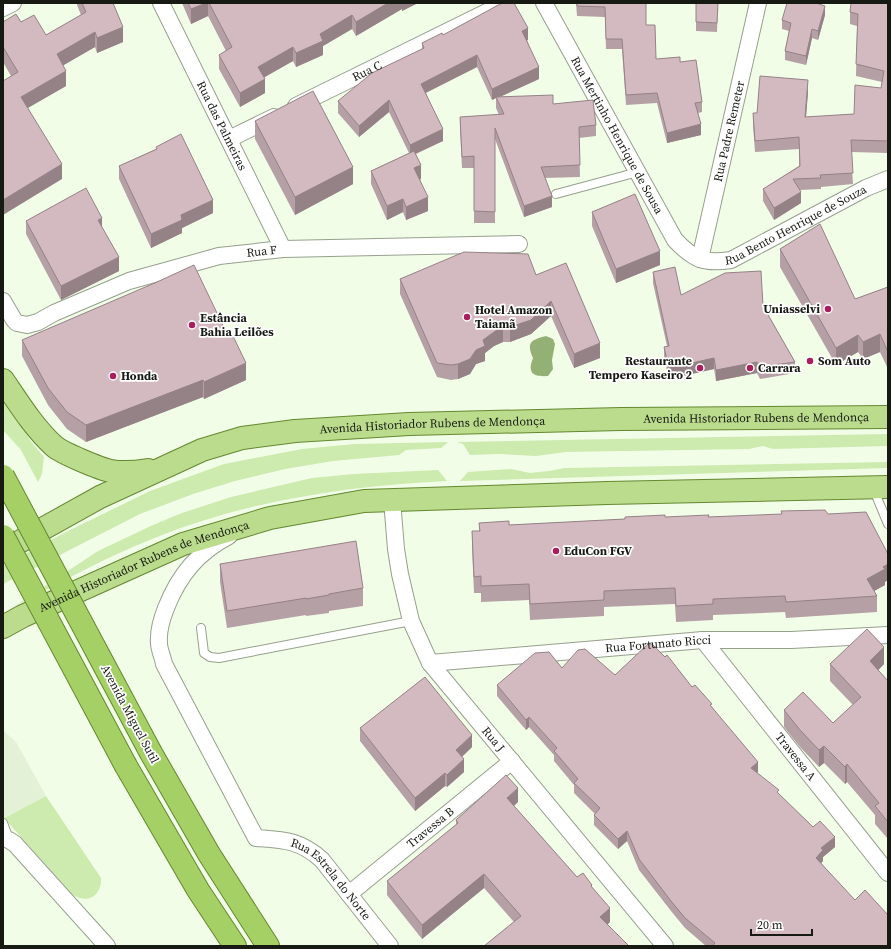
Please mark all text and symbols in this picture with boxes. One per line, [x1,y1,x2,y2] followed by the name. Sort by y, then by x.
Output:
[567,54,667,217] street label: Rua Mertinho Henrique de Sousa
[349,57,385,85] street label: Rua C
[193,78,251,173] street label: Rua das Palmeiras
[710,79,748,183] street label: Rua Padre Remeter
[724,181,870,269] street label: Rua Bento Henrique de Souza
[246,242,278,261] street label: Rua F
[763,301,820,317] place label: Uniasselvi
[475,302,553,332] place label: Hotel Amazon Taiamã
[823,304,833,314] marker: Uniasselvi
[200,310,274,340] place label: Estância Bahia Leilões
[462,312,472,322] marker: Hotel Amazon Taiamã
[187,320,197,330] marker: Estância Bahia Leilões
[589,353,692,383] place label: Restaurante Tempero Kaseiro 2
[818,353,871,369] place label: Som Auto
[805,356,815,366] marker: Som Auto
[758,360,801,376] place label: Carrara
[695,363,705,373] marker: Restaurante Tempero Kaseiro 2
[745,363,755,373] marker: Carrara
[121,368,158,384] place label: Honda
[108,371,118,381] marker: Honda
[643,409,870,427] street label: Avenida Historiador Rubens de Mendonça
[319,413,546,437] street label: Avenida Historiador Rubens de Mendonça
[36,516,252,616] street label: Avenida Historiador Rubens de Mendonça
[564,543,632,559] place label: EduCon FGV
[551,546,561,556] marker: EduCon FGV
[605,632,712,656] street label: Rua Fortunato Ricci
[97,662,163,766] street label: Avenida Miguel Sutil
[478,723,509,756] street label: Rua J
[772,729,820,784] street label: Travessa A
[403,803,458,852] street label: Travessa B
[289,835,374,923] street label: Rua Estrela do Norte
[751,911,812,937] scale bar
[757,917,783,933] text: 20 m

